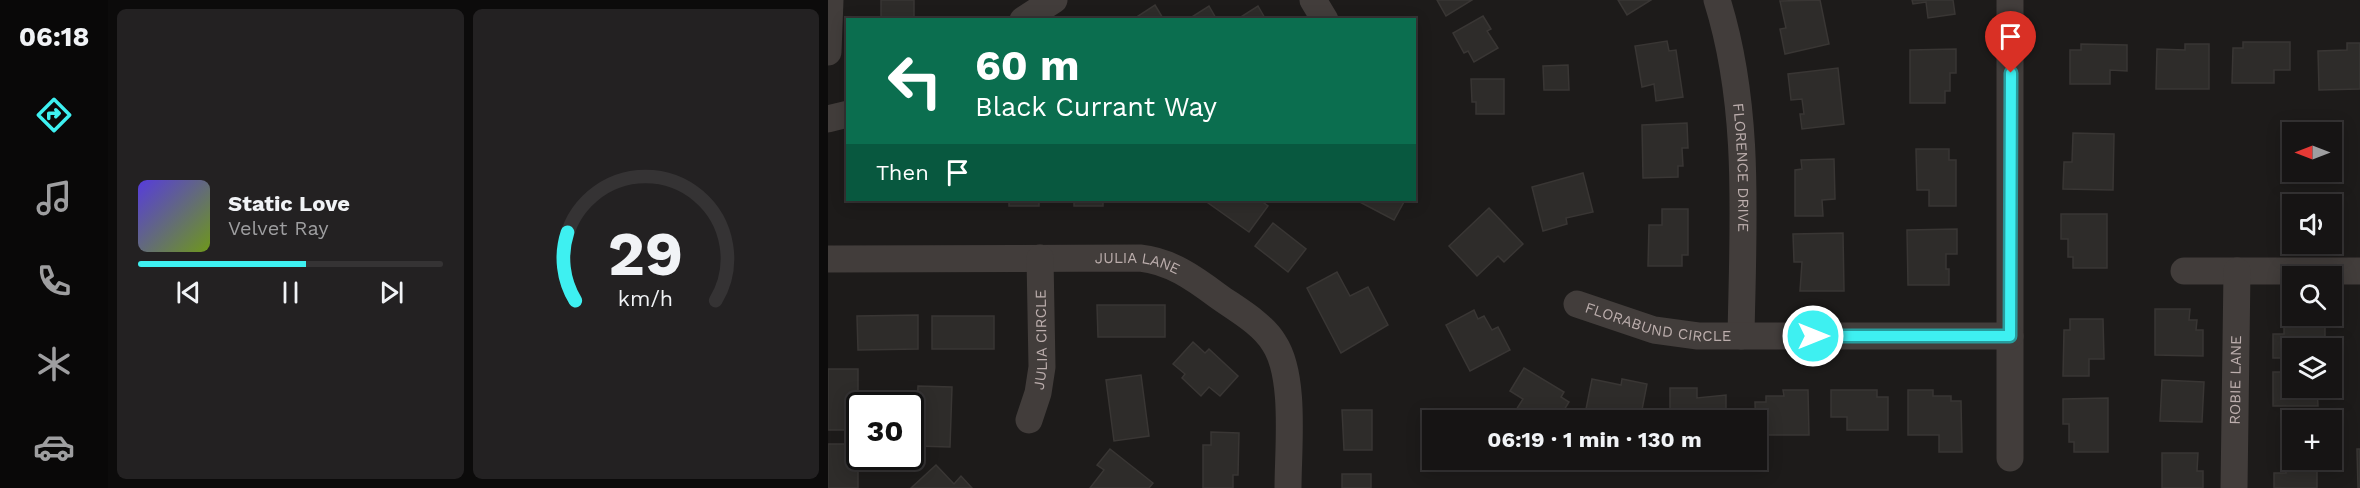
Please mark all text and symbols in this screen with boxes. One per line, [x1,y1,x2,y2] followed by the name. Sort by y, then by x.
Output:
[1985,11,2036,73] pin
[1994,20,2027,53] icon: arrive
[19,21,89,53] text: 06:18
[975,41,1079,90] text: 60 m
[876,42,954,120] icon: left
[975,91,1217,123] text: Black Currant Way
[33,94,75,136] icon: directions
[1729,102,1752,232] street label: FLORENCE DRIVE
[2282,122,2342,182] north arrow
[2282,122,2342,470] map controls
[941,156,974,189] icon: arrive
[876,160,929,185] text: Then
[33,177,75,219] icon: music
[228,191,350,216] text: Static Love
[2282,194,2342,254] button: sound
[228,216,329,240] text: Velvet Ray
[608,217,684,290] text: 29
[1095,249,1183,278] street label: JULIA LANE
[33,260,75,302] icon: phone
[2282,266,2342,326] button: search
[172,276,205,309] icon: previous
[274,276,307,309] icon: pause
[375,276,408,309] icon: next
[618,286,673,311] text: km/h
[1030,289,1051,391] street label: JULIA CIRCLE
[1583,298,1731,346] street label: FLORABUND CIRCLE
[1781,304,1845,368] position arrow
[2226,335,2245,425] street label: ROBIE LANE
[2282,338,2342,398] button: layers
[33,343,75,385] icon: climate
[846,392,924,470] speed limit sign: 30
[2282,410,2342,470] button: +
[33,426,75,468] icon: car
[1487,427,1702,452] text: 06:19 · 1 min · 130 m

